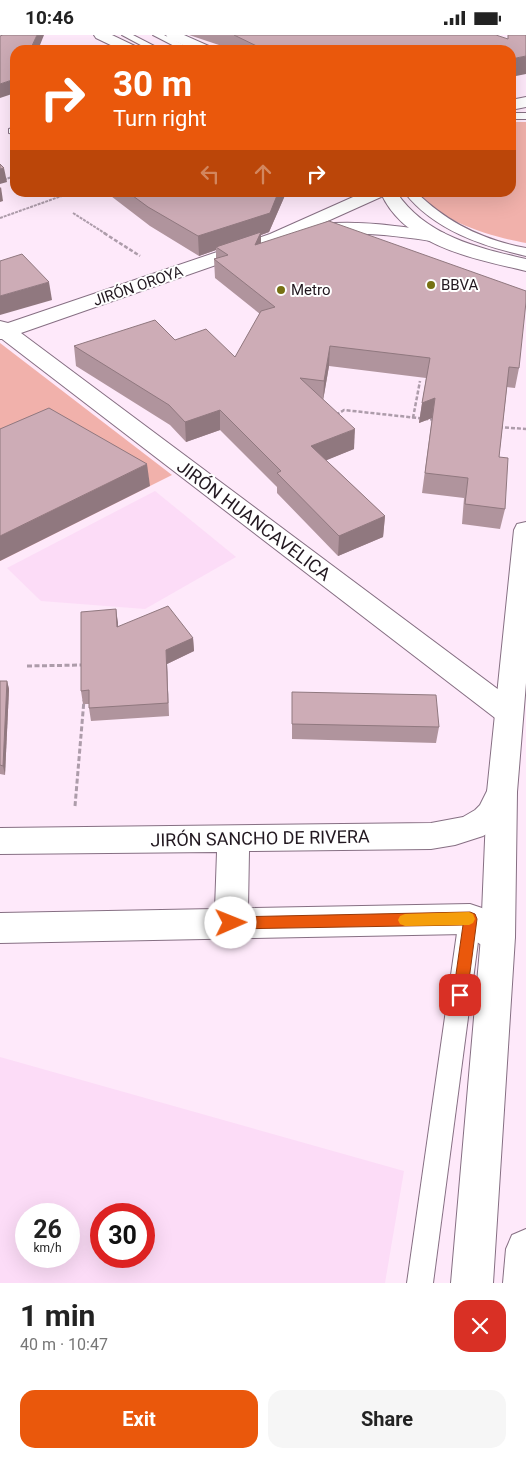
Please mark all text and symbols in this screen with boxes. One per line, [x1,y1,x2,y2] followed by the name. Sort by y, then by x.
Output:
[25,6,74,29] text: 10:46
[113,64,192,105] text: 30 m
[30,65,95,130] icon: right
[113,106,207,131] text: Turn right
[196,160,224,188] icon: left
[249,160,277,188] icon: ahead
[302,160,330,188] icon: right
[91,262,186,310] street label: JIRÓN OROYA
[441,276,479,294] place label: BBVA
[425,279,437,291] marker: BBVA
[291,281,330,299] place label: Metro
[275,284,287,296] marker: Metro
[173,455,335,585] street label: JIRÓN HUANCAVELICA
[150,826,370,850] street label: JIRÓN SANCHO DE RIVERA
[204,896,256,948] position arrow
[439,974,481,1016] pin
[446,981,474,1009] icon: arrive
[90,1203,155,1268] speed limit sign: 30
[33,1215,62,1244] text: 26
[33,1241,62,1255] text: km/h
[20,1298,95,1333] text: 1 min
[454,1300,506,1352] button: close
[20,1335,108,1354] text: 40 m · 10:47
[20,1390,258,1448] button: Exit
[268,1390,506,1448] button: Share

